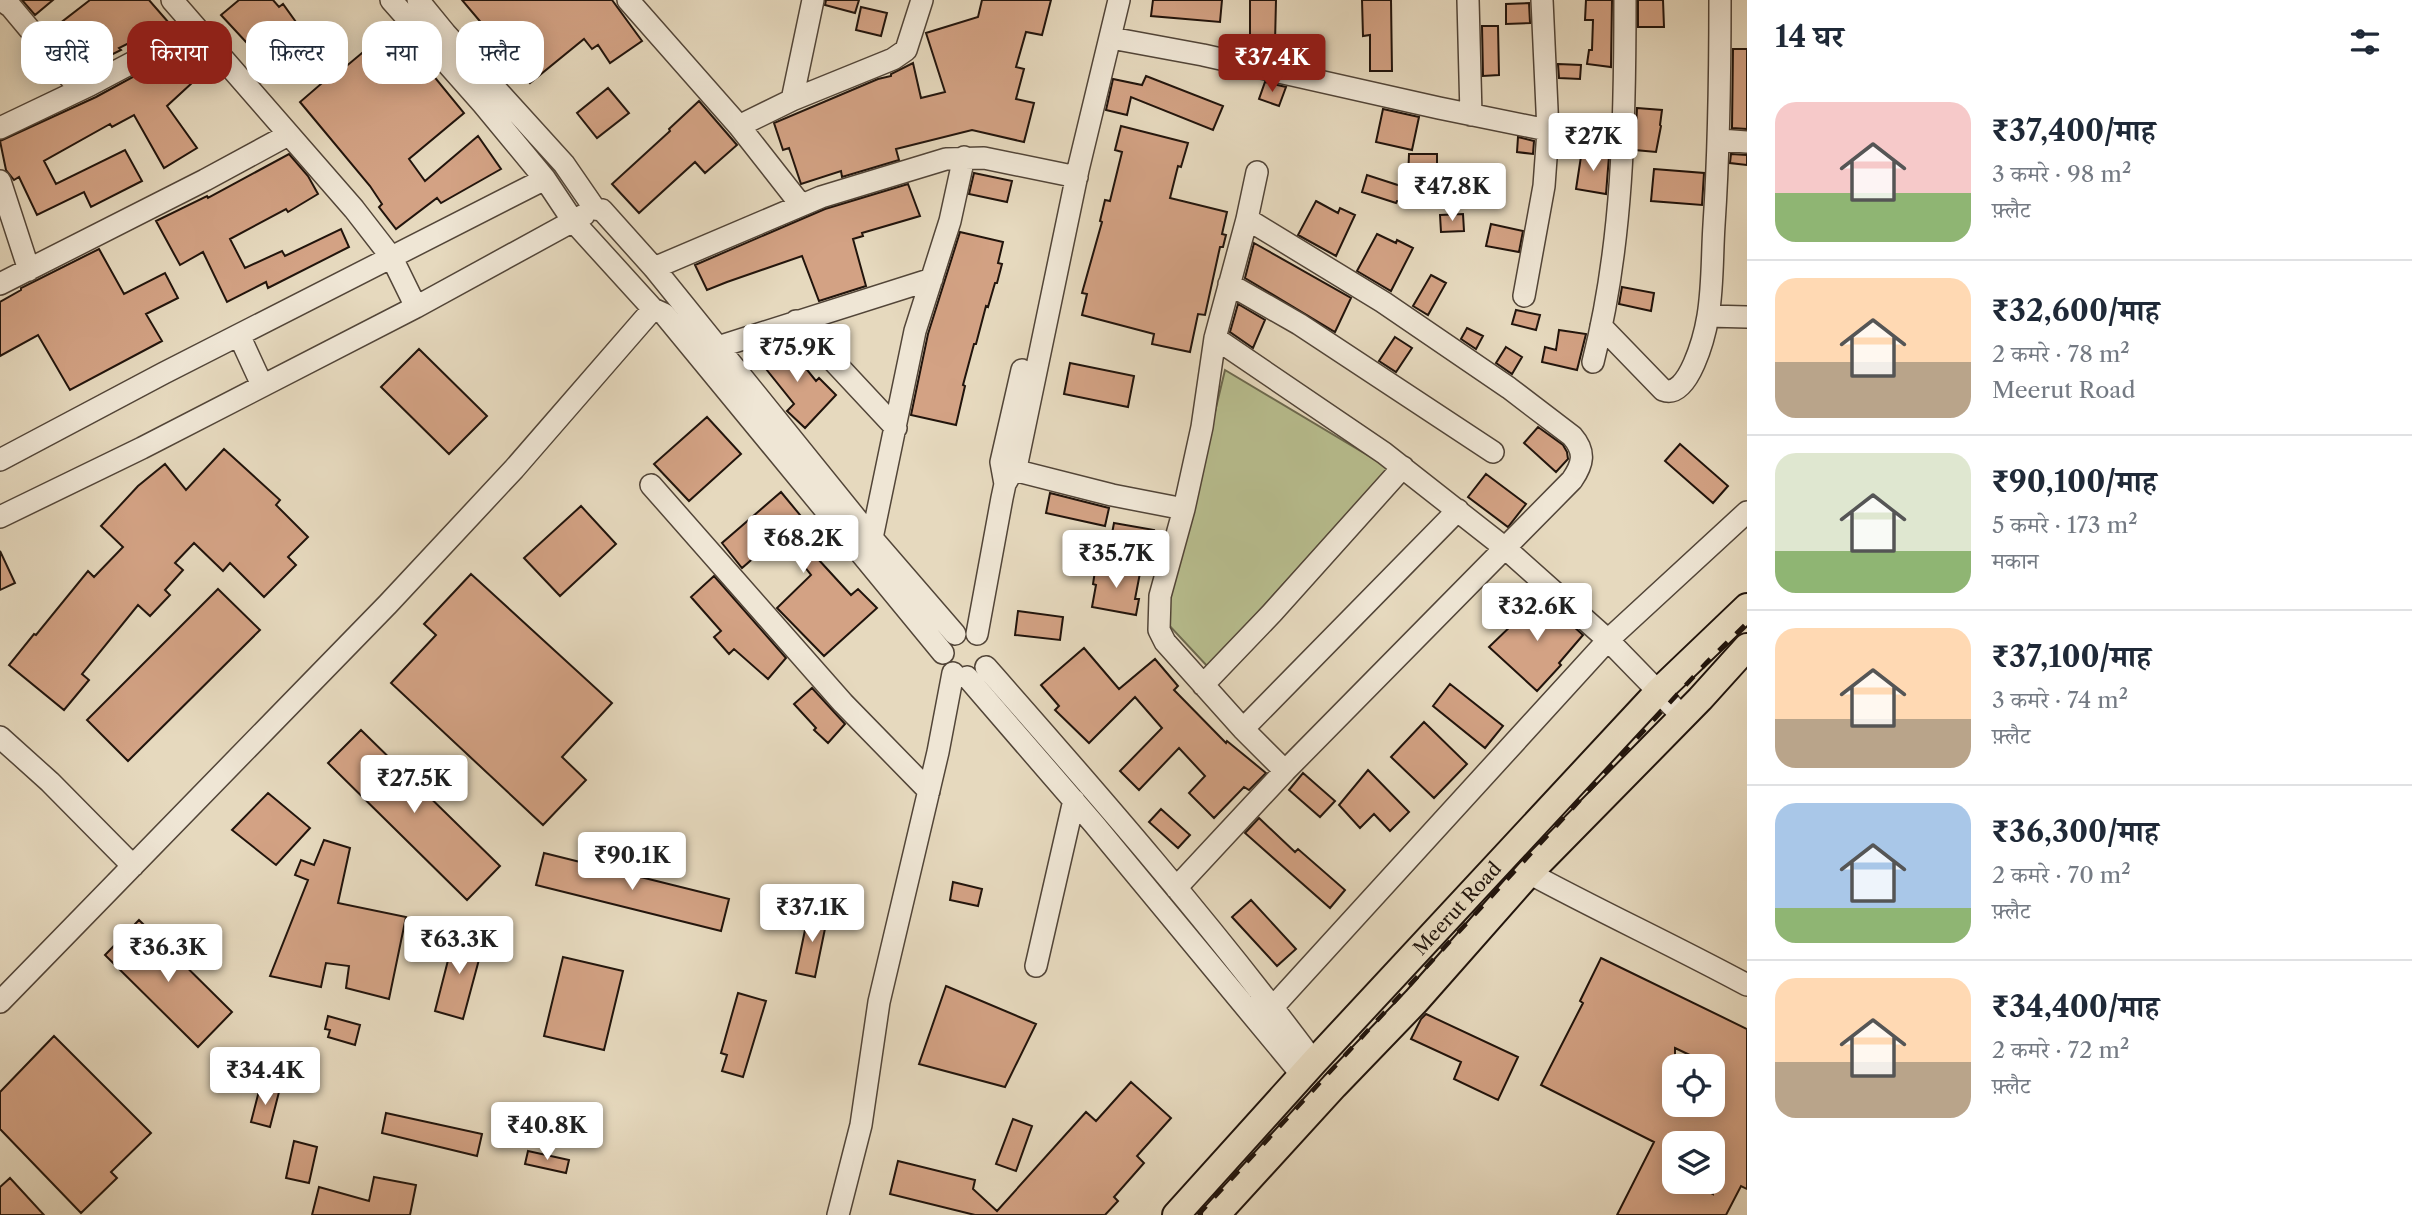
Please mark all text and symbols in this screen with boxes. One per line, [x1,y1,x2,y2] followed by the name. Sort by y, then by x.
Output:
[1775,18,1844,55] text: 14 घर
[21,21,113,84] chip: खरीदें
[127,21,232,84] chip: किराया
[246,21,348,84] chip: फ़िल्टर
[362,21,442,84] chip: नया
[456,21,544,84] chip: फ़्लैट
[2346,23,2384,61] icon: filters
[1215,34,1329,94] pin: ₹37.4K
[1234,43,1310,71] text: ₹37.4K
[1992,112,2155,149] text: ₹37,400/माह
[1552,114,1634,173] pin: ₹27K
[1565,122,1621,150] text: ₹27K
[1831,130,1915,214] icon: home
[1992,160,2131,188] text: 3 कमरे · 98 m²
[1395,164,1509,223] pin: ₹47.8K
[1414,172,1490,200] text: ₹47.8K
[1992,196,2030,224] text: फ़्लैट
[1992,292,2159,329] text: ₹32,600/माह
[1831,306,1915,390] icon: home
[740,324,854,384] pin: ₹75.9K
[759,333,835,361] text: ₹75.9K
[1992,340,2130,368] text: 2 कमरे · 78 m²
[1992,376,2135,404] text: Meerut Road
[1992,463,2157,500] text: ₹90,100/माह
[1831,481,1915,565] icon: home
[1992,511,2138,539] text: 5 कमरे · 173 m²
[746,516,860,575] pin: ₹68.2K
[763,524,843,552] text: ₹68.2K
[1059,530,1173,590] pin: ₹35.7K
[1078,539,1154,567] text: ₹35.7K
[1992,547,2039,575] text: मकान
[1480,584,1594,643] pin: ₹32.6K
[1498,592,1576,620] text: ₹32.6K
[1992,638,2151,675] text: ₹37,100/माह
[1831,656,1915,740] icon: home
[1992,686,2128,714] text: 3 कमरे · 74 m²
[1992,722,2030,750] text: फ़्लैट
[357,756,471,815] pin: ₹27.5K
[377,764,451,792] text: ₹27.5K
[1992,813,2159,850] text: ₹36,300/माह
[1831,831,1915,915] icon: home
[575,832,689,892] pin: ₹90.1K
[594,841,670,869] text: ₹90.1K
[1408,857,1506,959] street label: Meerut Road
[1992,861,2131,889] text: 2 कमरे · 70 m²
[755,884,869,944] pin: ₹37.1K
[776,893,848,921] text: ₹37.1K
[1992,897,2030,925] text: फ़्लैट
[402,916,516,976] pin: ₹63.3K
[111,925,225,984] pin: ₹36.3K
[420,925,498,953] text: ₹63.3K
[129,933,207,961] text: ₹36.3K
[1992,988,2159,1025] text: ₹34,400/माह
[1831,1006,1915,1090] icon: home
[1992,1036,2129,1064] text: 2 कमरे · 72 m²
[208,1048,322,1107] pin: ₹34.4K
[1662,1054,1725,1194] map controls
[1662,1054,1725,1117] button: locate
[226,1056,304,1084] text: ₹34.4K
[1992,1072,2030,1100] text: फ़्लैट
[490,1102,604,1162] pin: ₹40.8K
[507,1111,587,1139] text: ₹40.8K
[1662,1131,1725,1194] button: layers

